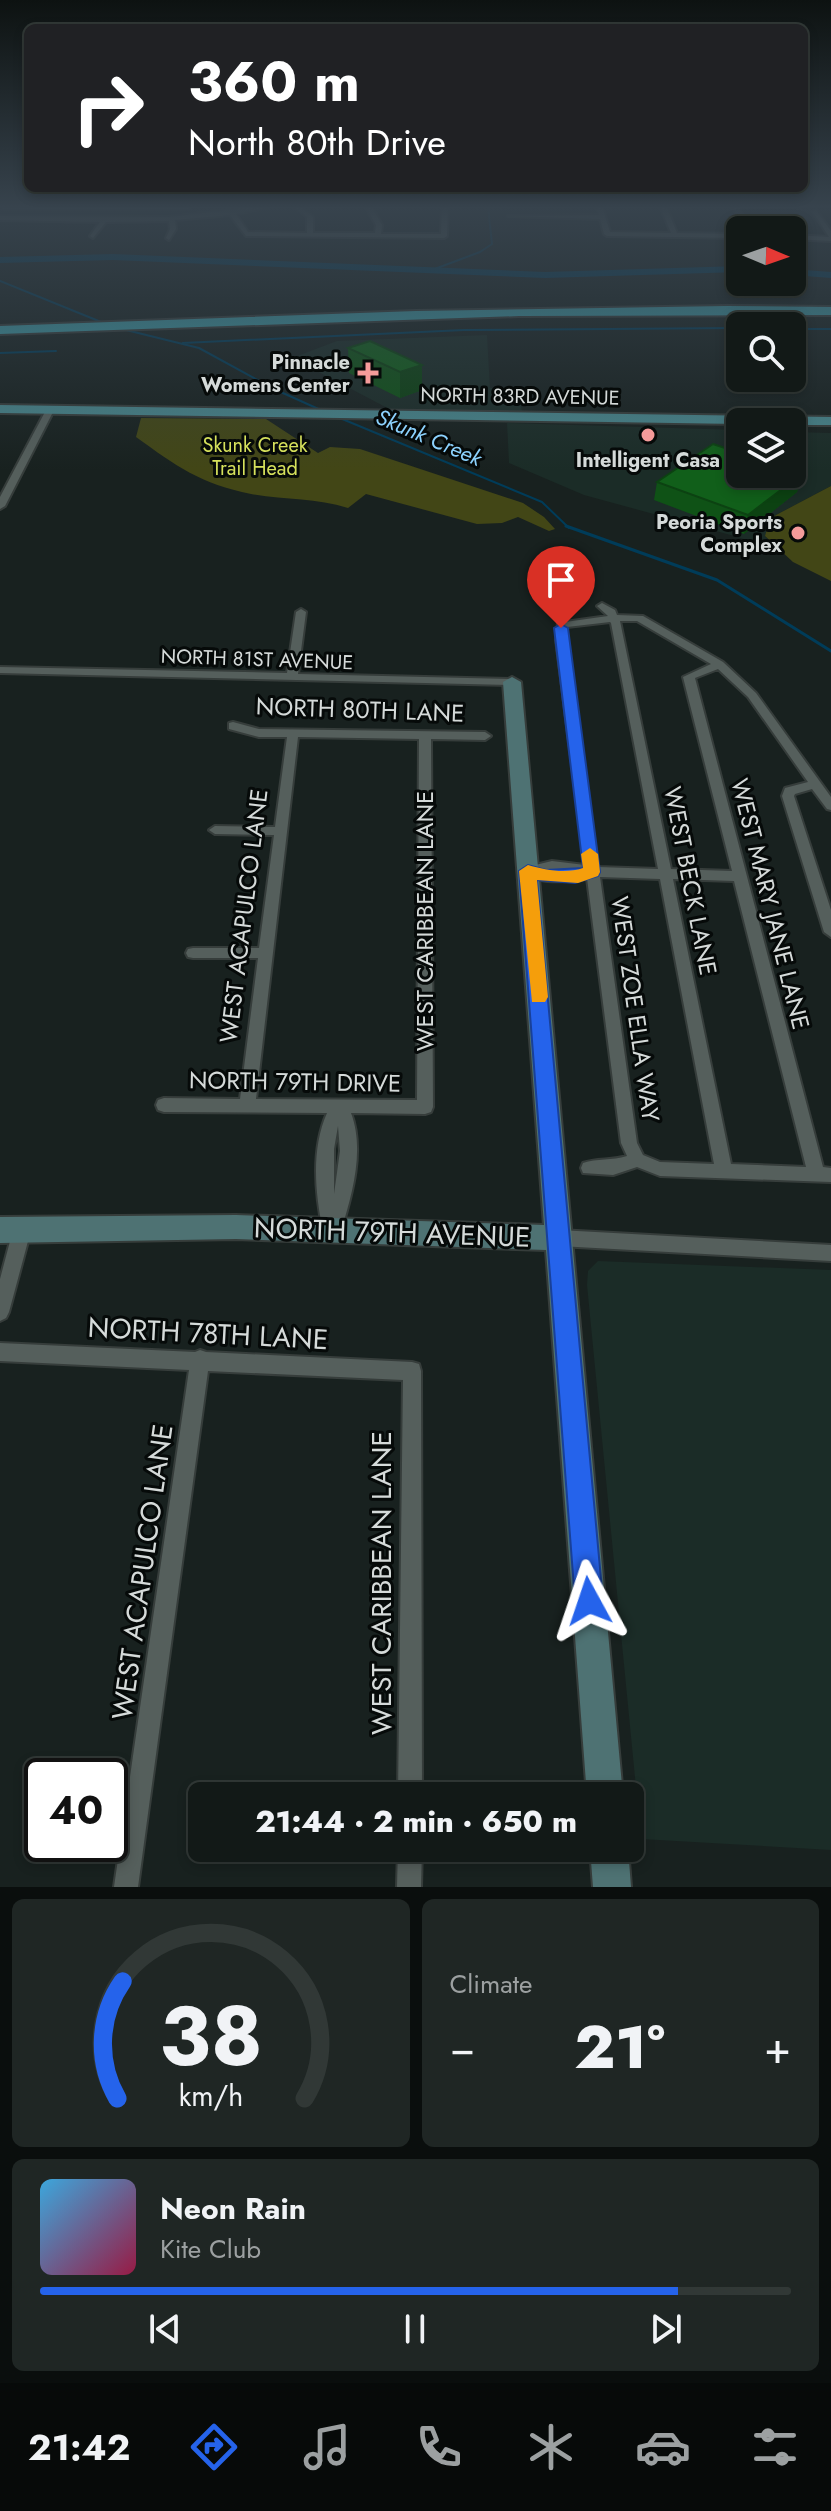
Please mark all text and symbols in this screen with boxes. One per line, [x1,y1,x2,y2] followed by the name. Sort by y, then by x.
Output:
[188,41,360,122] text: 360 m
[56,56,160,160] icon: right
[188,116,446,168] text: North 80th Drive
[726,216,806,296] north arrow
[726,216,806,488] map controls
[726,312,806,392] button: search
[201,348,351,400] place label: Pinnacle Womens Center
[357,362,379,384] marker: Pinnacle Womens Center
[420,380,620,413] street label: NORTH 83RD AVENUE
[371,400,488,474] water label: Skunk Creek
[726,408,806,488] button: layers
[639,426,657,444] marker: Intelligent Casa
[202,431,308,483] park label: Skunk Creek Trail Head
[576,446,720,475] place label: Intelligent Casa
[656,508,782,560] place label: Peoria Sports Complex
[789,524,807,542] marker: Peoria Sports Complex
[527,546,595,628] pin
[539,558,583,602] icon: arrive
[160,642,354,677] street label: NORTH 81ST AVENUE
[255,688,465,731] street label: NORTH 80TH LANE
[722,775,819,1033] street label: WEST MARY JANE LANE
[655,784,726,978] street label: WEST BECK LANE
[211,787,276,1045] street label: WEST ACAPULCO LANE
[407,791,442,1051] street label: WEST CARIBBEAN LANE
[602,894,669,1124] street label: WEST ZOE ELLA WAY
[189,1062,402,1101] street label: NORTH 79TH DRIVE
[253,1207,531,1258] street label: NORTH 79TH AVENUE
[87,1307,329,1360] street label: NORTH 78TH LANE
[101,1422,184,1723] street label: WEST ACAPULCO LANE
[361,1431,402,1735] street label: WEST CARIBBEAN LANE
[547,1559,631,1643] position arrow
[24,1758,128,1862] speed limit sign: 40
[255,1800,577,1843] text: 21:44 · 2 min · 650 m
[450,1965,532,2003] text: Climate
[159,1976,263,2096] text: 38
[574,2004,665,2091] text: 21°
[450,2016,475,2080] text: −
[764,2016,791,2080] text: +
[178,2075,243,2117] text: km/h
[160,2187,306,2230] text: Neon Rain
[160,2230,261,2268] text: Kite Club
[143,2307,187,2351] icon: previous
[393,2307,437,2351] icon: pause
[644,2307,688,2351] icon: next
[186,2419,242,2475] icon: directions
[299,2419,355,2475] icon: music
[411,2419,467,2475] icon: phone
[523,2419,579,2475] icon: climate
[635,2419,691,2475] icon: car
[747,2419,803,2475] icon: filters
[28,2421,130,2473] text: 21:42

